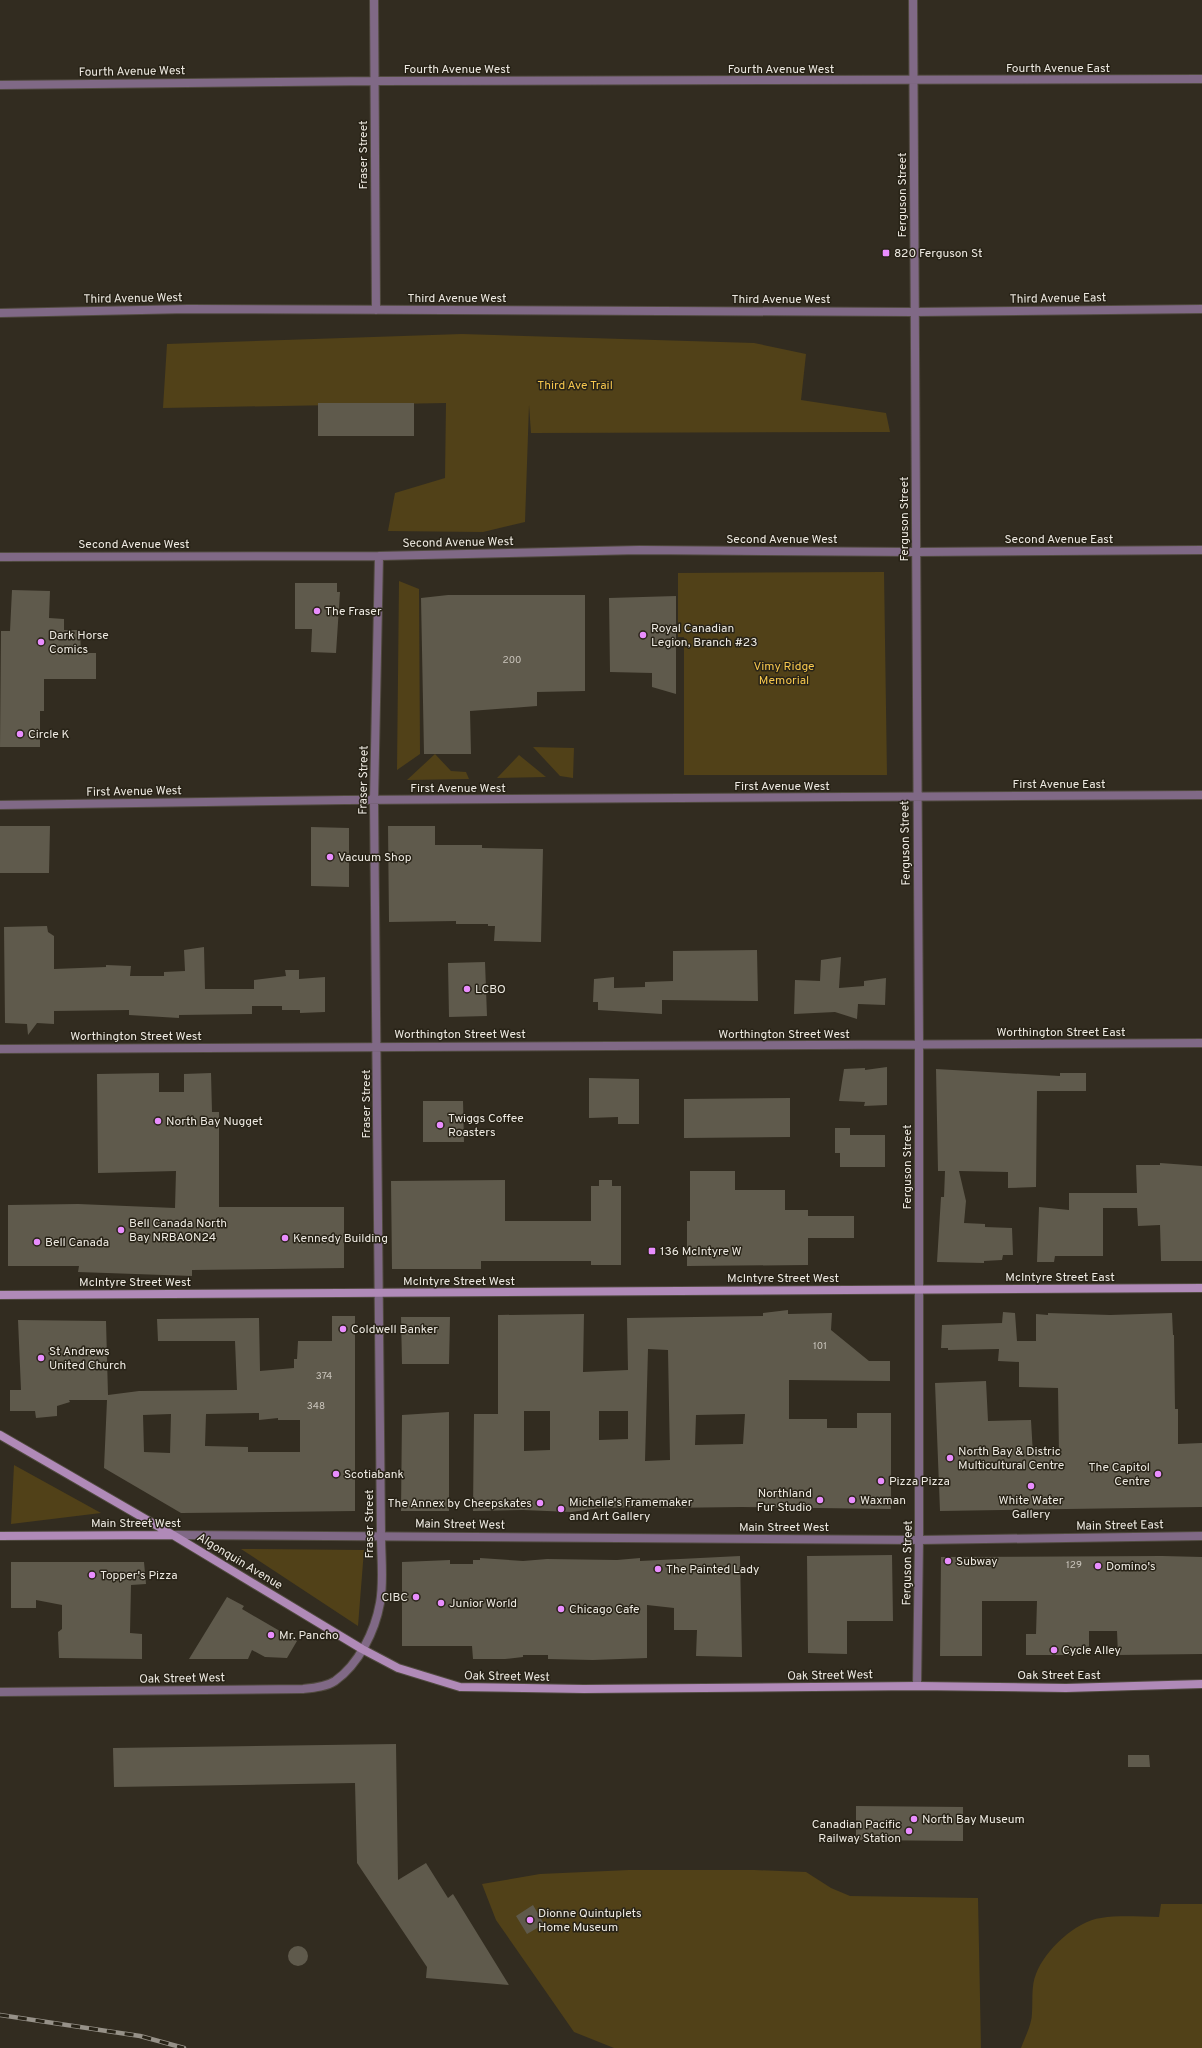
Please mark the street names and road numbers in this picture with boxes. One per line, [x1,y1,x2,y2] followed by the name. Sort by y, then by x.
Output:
[1006,61,1110,77] street label: Fourth Avenue East
[404,62,510,78] street label: Fourth Avenue West
[728,62,834,78] street label: Fourth Avenue West
[79,63,185,81] street label: Fourth Avenue West
[356,120,372,190] street label: Fraser Street
[895,153,911,238] street label: Ferguson Street
[83,290,183,308] street label: Third Avenue West
[1010,290,1106,308] street label: Third Avenue East
[407,291,507,307] street label: Third Avenue West
[731,292,831,308] street label: Third Avenue West
[897,477,913,562] street label: Ferguson Street
[726,532,838,548] street label: Second Avenue West
[1005,532,1113,548] street label: Second Avenue East
[402,534,514,552] street label: Second Avenue West
[78,537,190,553] street label: Second Avenue West
[355,745,373,815] street label: Fraser Street
[1012,777,1106,793] street label: First Avenue East
[734,779,830,795] street label: First Avenue West
[410,781,506,797] street label: First Avenue West
[86,783,182,801] street label: First Avenue West
[897,800,915,886] street label: Ferguson Street
[996,1025,1126,1041] street label: Worthington Street East
[394,1027,526,1043] street label: Worthington Street West
[718,1027,850,1043] street label: Worthington Street West
[70,1029,202,1045] street label: Worthington Street West
[359,1069,375,1139] street label: Fraser Street
[900,1125,916,1210] street label: Ferguson Street
[1005,1270,1115,1286] street label: McIntyre Street East
[727,1271,839,1287] street label: McIntyre Street West
[403,1274,515,1290] street label: McIntyre Street West
[79,1275,191,1291] street label: McIntyre Street West
[362,1489,378,1559] street label: Fraser Street
[91,1516,181,1532] street label: Main Street West
[415,1516,505,1534] street label: Main Street West
[1076,1517,1164,1535] street label: Main Street East
[739,1520,829,1536] street label: Main Street West
[899,1520,917,1606] street label: Ferguson Street
[194,1530,285,1594] street label: Algonquin Avenue
[787,1667,873,1685] street label: Oak Street West
[464,1668,550,1686] street label: Oak Street West
[1017,1668,1101,1684] street label: Oak Street East
[139,1670,225,1688] street label: Oak Street West

